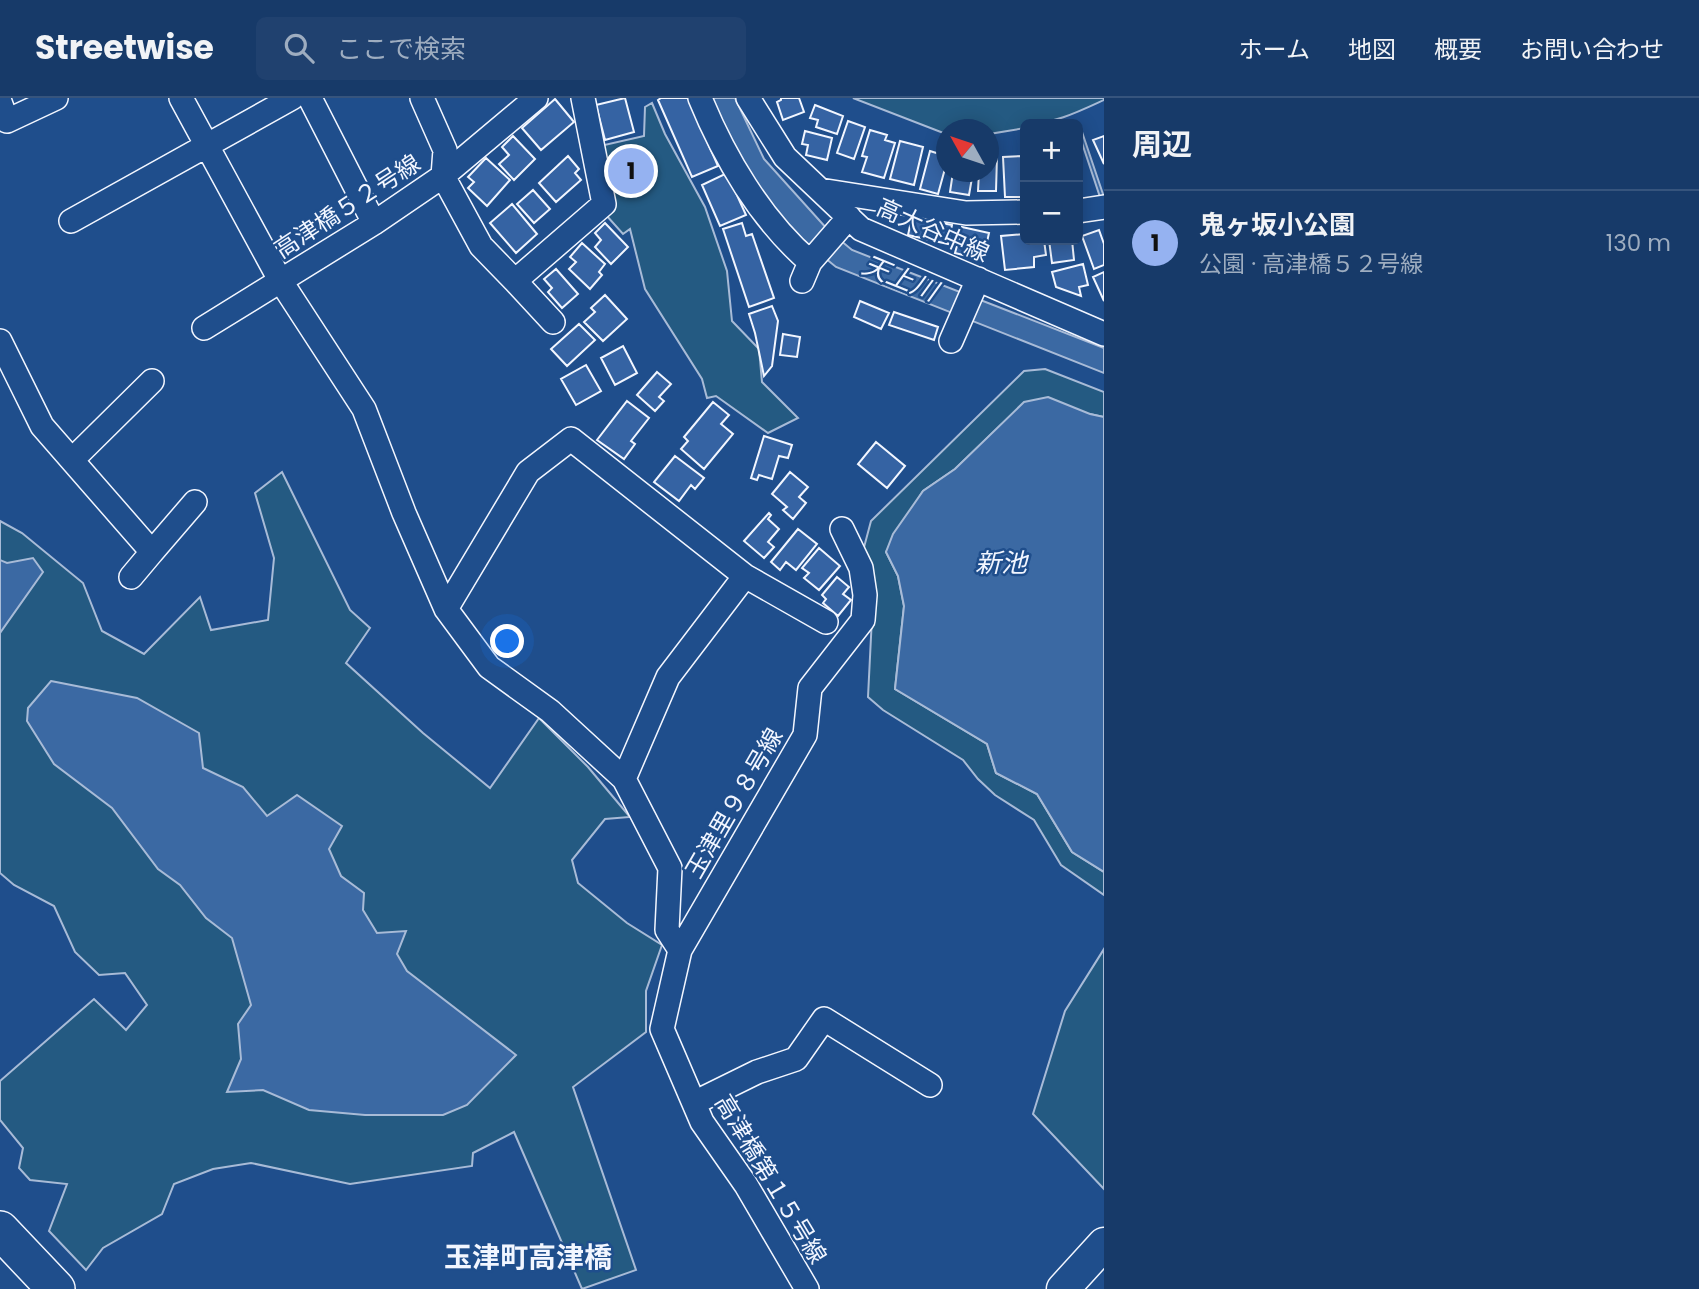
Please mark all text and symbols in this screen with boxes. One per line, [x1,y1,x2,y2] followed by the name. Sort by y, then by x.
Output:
[256,17,746,80] search box
[35,24,214,71] text: Streetwise
[280,29,318,67] icon: search
[336,31,466,67] text: ここで検索
[1239,33,1310,66] text: ホーム
[1348,33,1396,66] text: 地図
[1434,33,1482,66] text: 概要
[1520,33,1664,66] text: お問い合わせ
[936,119,999,182] north arrow
[1020,119,1083,245] map controls
[1020,119,1083,182] button: +
[1132,123,1192,166] text: 周辺
[608,145,654,197] pin: 1
[268,146,426,266] street label: 高津橋５２号線
[1020,182,1083,245] button: −
[871,191,995,269] street label: 高大谷中線
[1199,207,1355,243] text: 鬼ヶ坂小公園
[1151,227,1159,259] text: 1
[1606,227,1671,259] text: 130 m
[857,247,946,310] water label: 天上川
[1199,248,1423,280] text: 公園 · 高津橋５２号線
[975,545,1030,581] water label: 新池
[490,624,524,658] your location
[678,722,790,884] street label: 玉津里９８号線
[707,1088,835,1270] street label: 高津橋第１５号線
[444,1238,612,1277] district label: 玉津町高津橋

